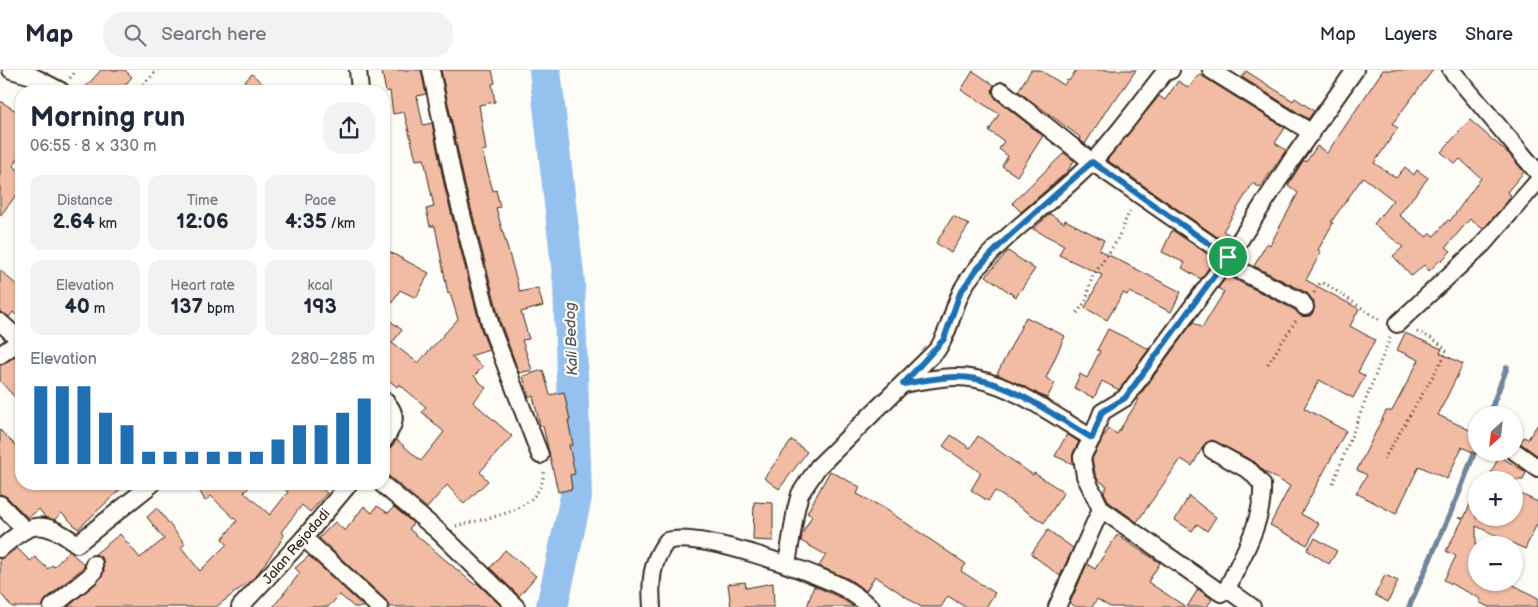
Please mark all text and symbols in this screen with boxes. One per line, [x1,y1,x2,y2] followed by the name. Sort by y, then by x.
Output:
[103,12,453,57] search box
[25,20,73,49] text: Map
[121,21,149,49] icon: search
[161,23,267,46] text: Search here
[1320,24,1356,45] text: Map
[1384,24,1437,45] text: Layers
[1465,24,1513,45] text: Share
[30,101,185,134] text: Morning run
[323,102,375,154] button: share
[30,137,156,156] text: 06:55 · 8 × 330 m
[57,192,113,209] text: Distance
[187,192,218,209] text: Time
[304,192,336,209] text: Pace
[53,209,95,234] text: 2.64
[176,209,229,234] text: 12:06
[285,209,327,234] text: 4:35
[95,215,117,232] text: km
[327,215,355,232] text: /km
[1207,236,1249,278] pin
[1214,243,1242,271] icon: arrive
[56,277,114,294] text: Elevation
[170,277,235,294] text: Heart rate
[308,277,333,294] text: kcal
[64,294,90,319] text: 40
[170,294,203,319] text: 137
[303,294,337,319] text: 193
[90,300,105,317] text: m
[203,300,235,317] text: bpm
[561,301,582,376] water label: Kali Bedog
[30,350,97,369] text: Elevation
[291,350,375,369] text: 280–285 m
[1468,406,1522,461] north arrow
[1468,406,1523,591] map controls
[1468,471,1523,526] button: +
[259,505,334,588] street label: Jalan Rejodadi
[1468,536,1523,591] button: −

